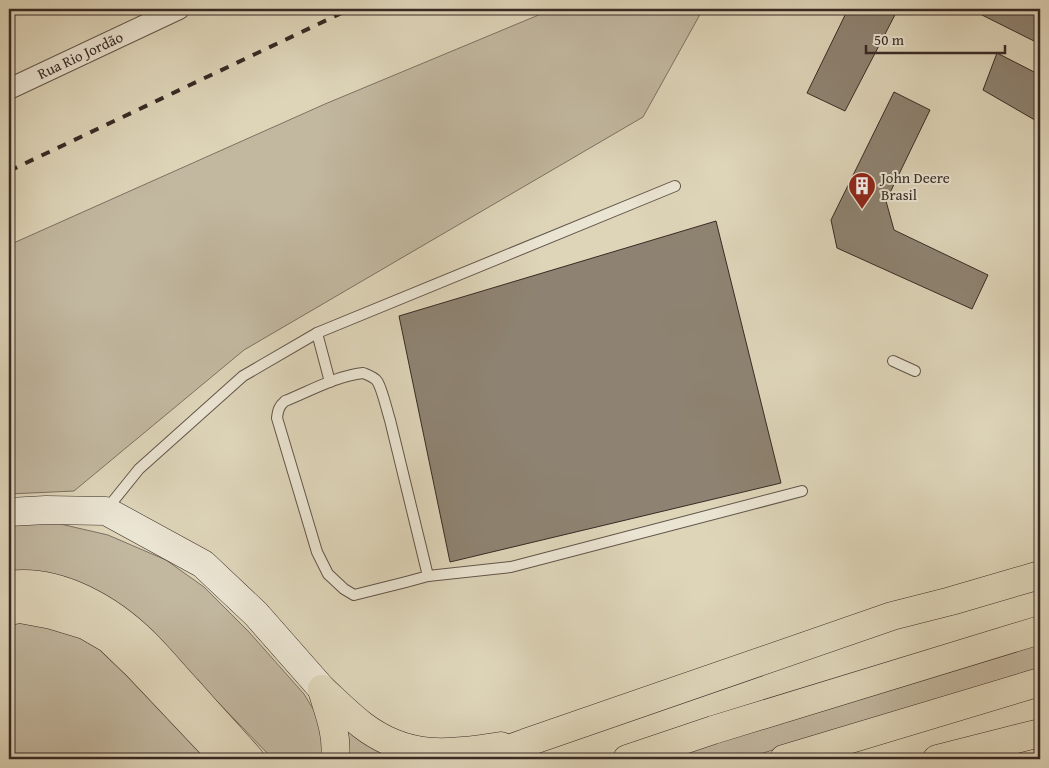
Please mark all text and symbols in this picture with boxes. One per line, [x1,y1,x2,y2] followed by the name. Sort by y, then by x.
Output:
[866,22,1005,54] scale bar
[34,26,126,84] street label: Rua Rio Jordão
[874,29,905,50] text: 50 m
[879,167,950,205] place label: John Deere Brasil
[847,171,877,210] building icon: John Deere Brasil

